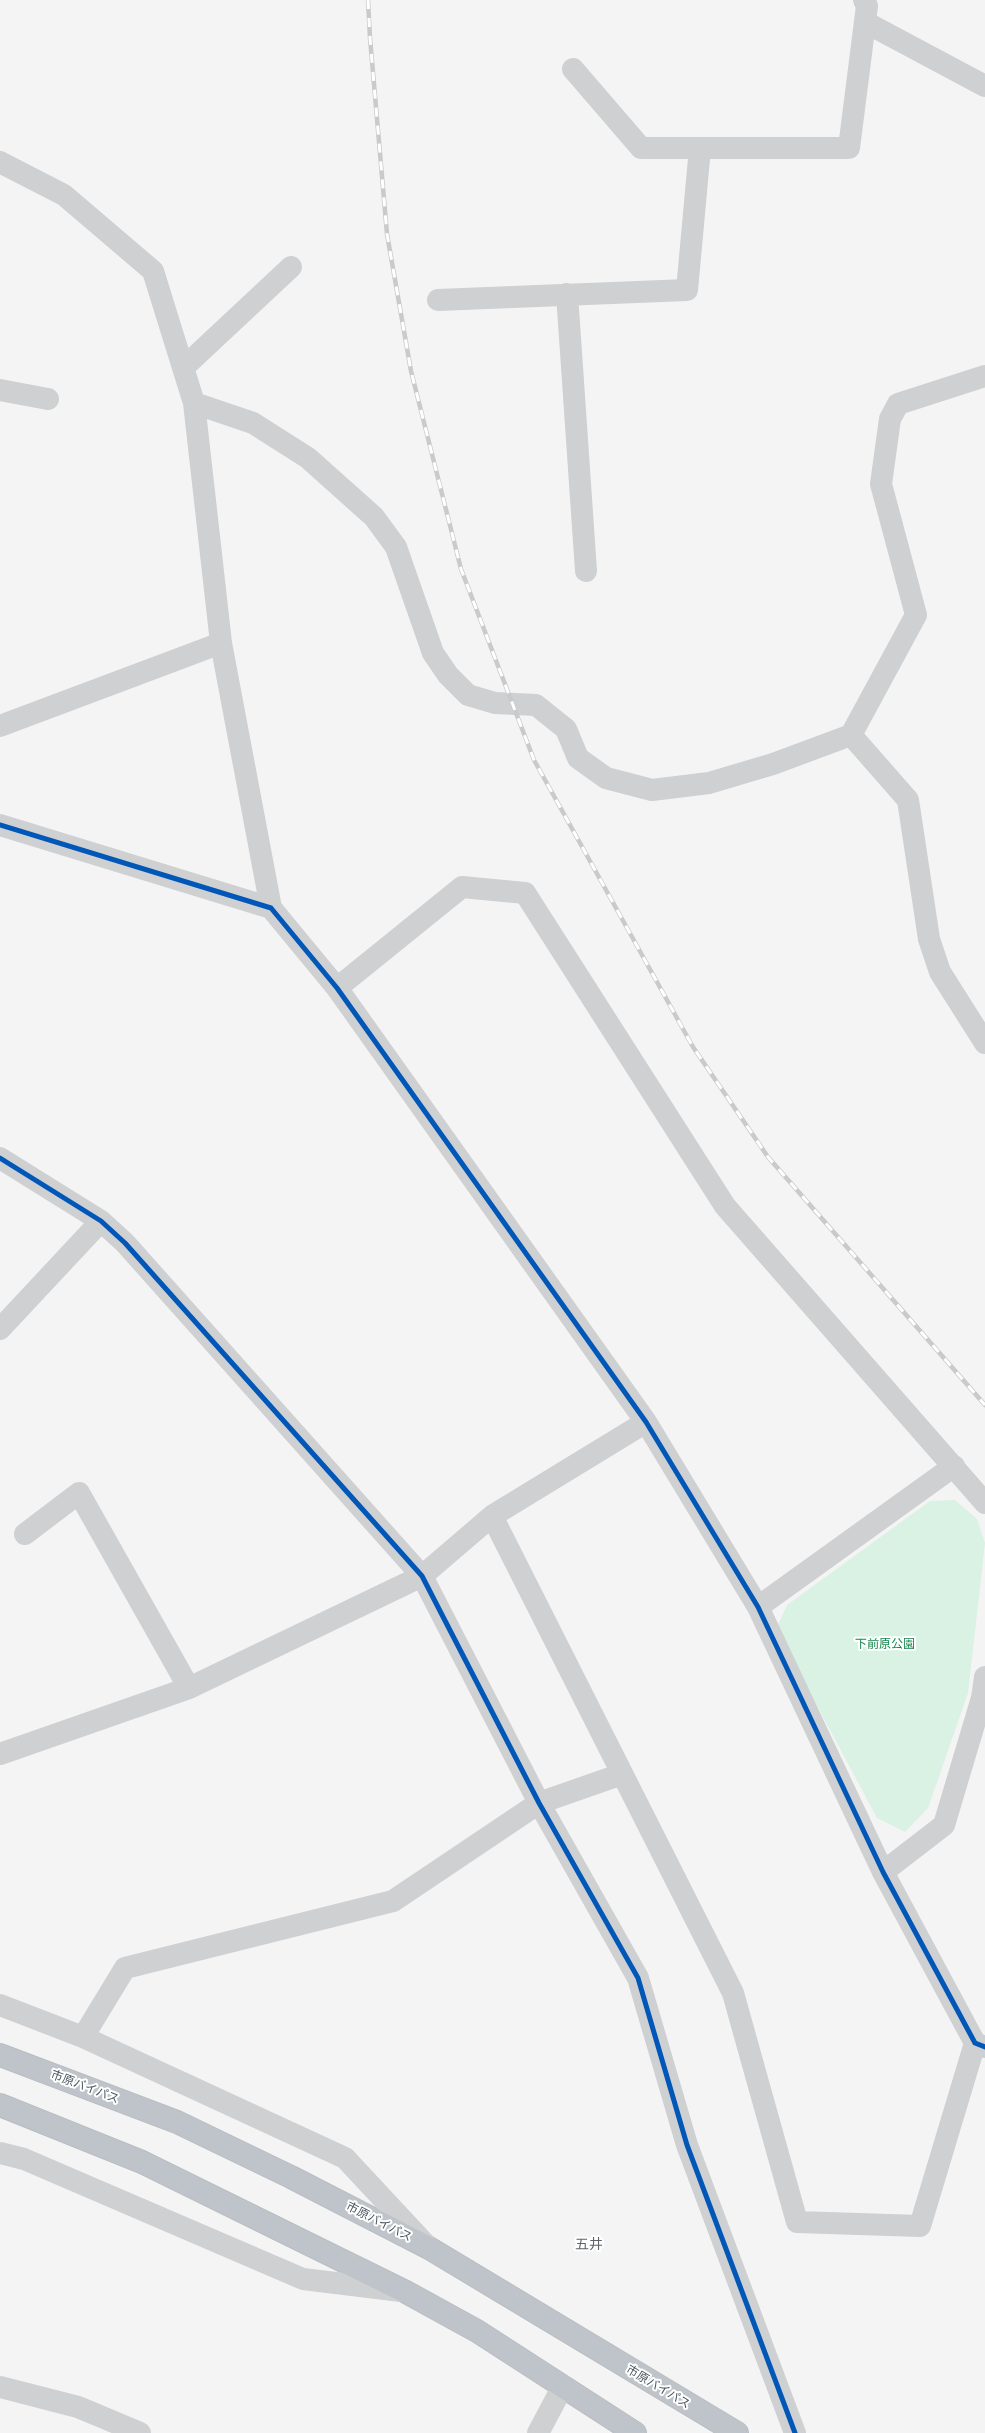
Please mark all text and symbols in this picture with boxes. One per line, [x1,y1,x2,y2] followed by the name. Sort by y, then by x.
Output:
[855,1637,915,1651] park label: 下前原公園
[49,2067,121,2107] street label: 市原バイパス
[344,2199,414,2245] street label: 市原バイパス
[575,2237,603,2253] district label: 五井
[623,2362,693,2412] street label: 市原バイパス

